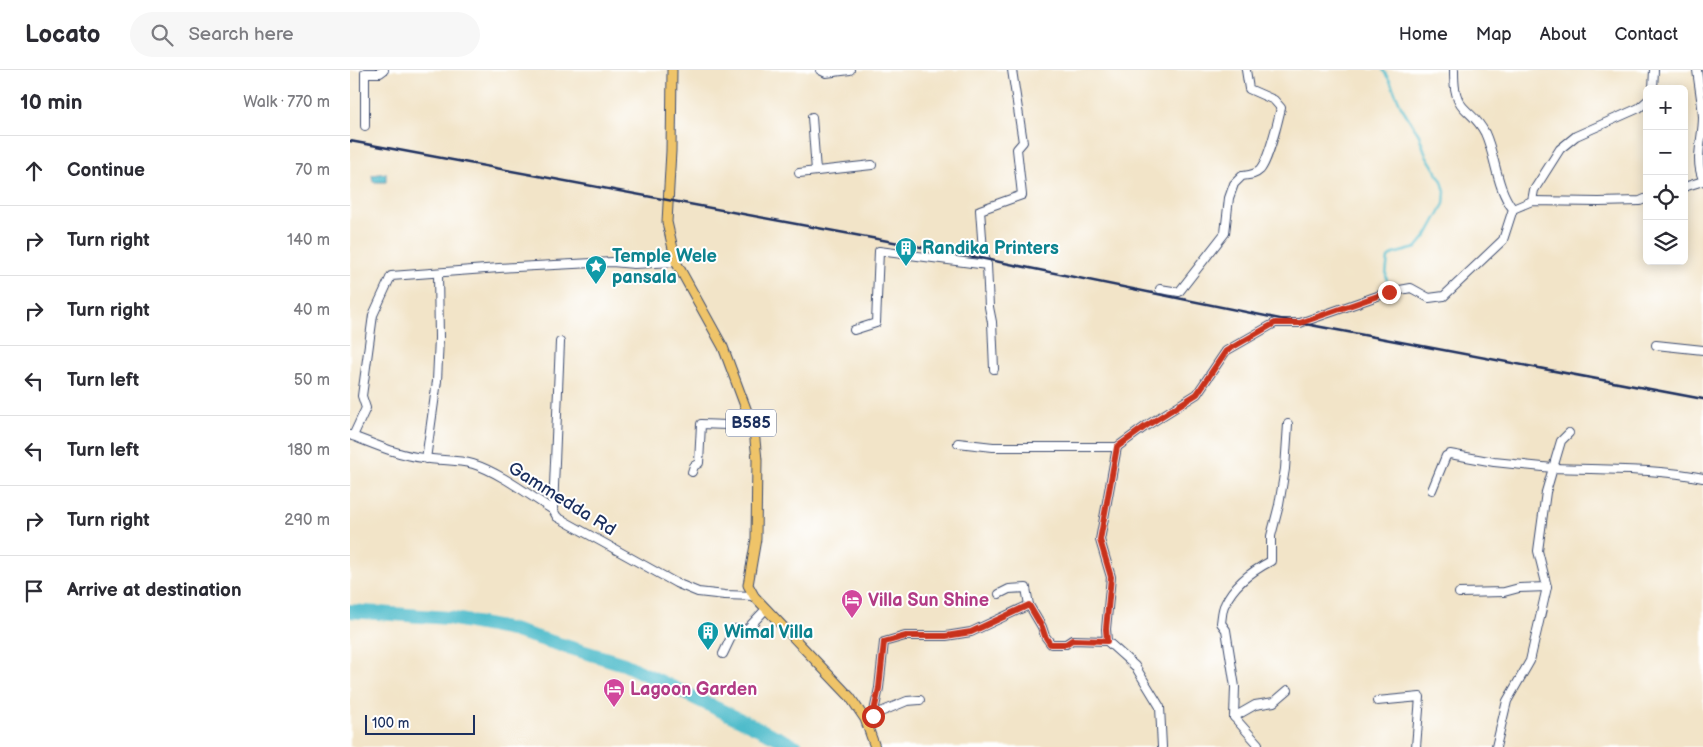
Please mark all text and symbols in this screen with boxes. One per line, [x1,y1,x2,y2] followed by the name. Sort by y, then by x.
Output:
[130,12,480,57] search box
[25,20,100,49] text: Locato
[148,21,176,49] icon: search
[188,23,294,46] text: Search here
[1399,24,1448,45] text: Home
[1476,24,1512,45] text: Map
[1540,24,1587,45] text: About
[1615,24,1678,45] text: Contact
[1643,85,1688,265] map controls
[1643,85,1688,130] button: +
[20,90,82,115] text: 10 min
[243,93,330,112] text: Walk · 770 m
[1643,130,1688,175] button: −
[20,157,48,185] icon: ahead
[67,159,145,182] text: Continue
[295,161,330,180] text: 70 m
[1643,175,1688,220] button: locate
[1643,220,1688,265] button: layers
[20,227,48,255] icon: right
[67,229,150,252] text: Turn right
[287,231,330,250] text: 140 m
[894,236,918,267] building icon: Randika Printers
[922,238,1059,259] place label: Randika Printers
[612,246,717,288] place label: Temple Wele pansala
[584,254,608,285] place icon: Temple Wele pansala
[1378,281,1401,304] route end
[20,297,48,325] icon: right
[67,299,150,322] text: Turn right
[293,301,330,320] text: 40 m
[20,367,48,395] icon: left
[67,369,139,392] text: Turn left
[294,371,330,390] text: 50 m
[726,409,776,436] road number: B585
[20,437,48,465] icon: left
[67,439,139,462] text: Turn left
[288,441,330,460] text: 180 m
[504,458,620,540] street label: Gammedda Rd
[20,507,48,535] icon: right
[67,509,150,532] text: Turn right
[284,511,330,530] text: 290 m
[20,577,48,605] icon: arrive
[67,579,242,602] text: Arrive at destination
[840,588,864,619] hotel icon: Villa Sun Shine
[868,590,989,611] place label: Villa Sun Shine
[696,620,720,651] building icon: Wimal Villa
[724,622,813,643] place label: Wimal Villa
[602,677,626,708] hotel icon: Lagoon Garden
[630,679,757,700] place label: Lagoon Garden
[862,705,885,728] route start
[365,712,475,735] scale bar
[372,715,409,732] text: 100 m

